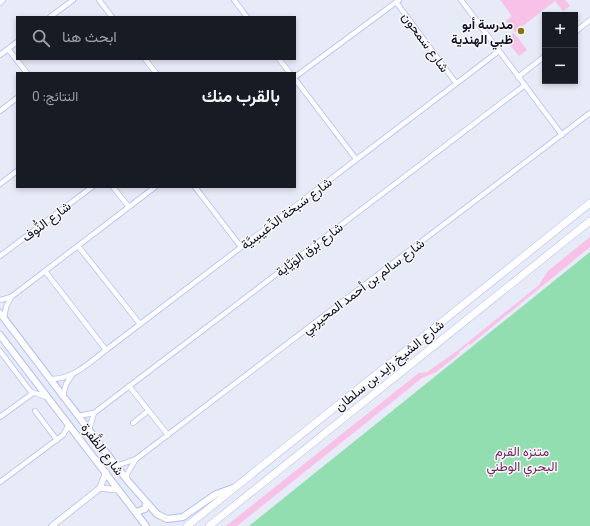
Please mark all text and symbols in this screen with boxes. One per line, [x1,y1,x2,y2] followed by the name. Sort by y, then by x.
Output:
[397,9,453,76] street label: شارع سَمحون
[542,12,578,84] map controls
[542,12,578,48] button: +
[16,16,296,60] search box
[451,16,513,50] place label: مدرسة أبو ظبي الهندية
[516,26,526,36] marker: مدرسة أبو ظبي الهندية
[30,27,52,49] icon: search
[62,27,117,45] text: ابحث هنا
[542,48,578,84] button: −
[202,85,280,105] text: بالقرب منك
[32,88,78,104] text: النتائج: 0
[237,174,336,254] street label: شارع سَبخة الدِّعَيسِيَّة
[18,197,75,246] street label: شارع النُّوف
[272,218,347,281] street label: شارع بُرق الوَيَّاية
[299,235,429,340] street label: شارع سالم بن أحمد المحيربي
[331,316,448,416] street label: شارع الشيخ زايد بن سلطان
[77,420,128,479] street label: شارع الظَّفرة
[486,443,558,477] park label: متنزه القرم البحري الوطني

